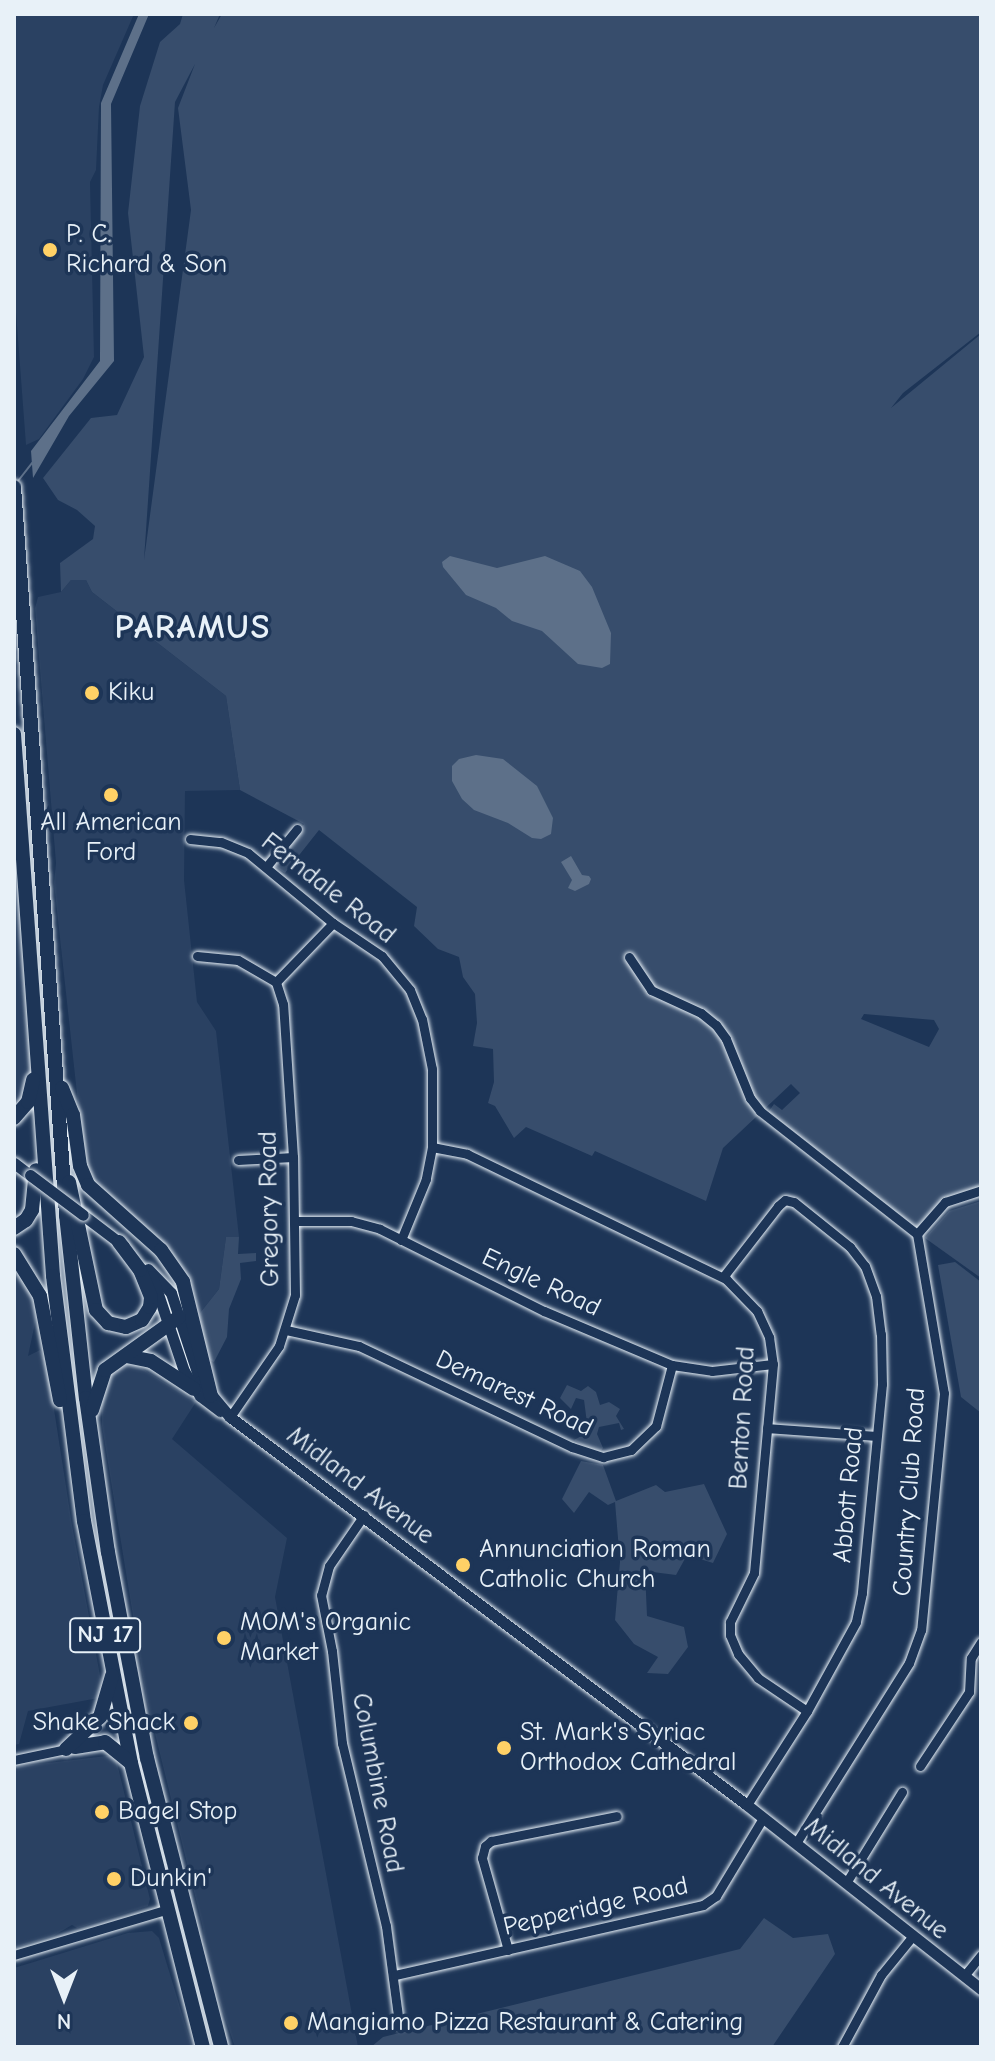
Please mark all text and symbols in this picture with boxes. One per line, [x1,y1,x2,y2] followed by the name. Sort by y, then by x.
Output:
[66,219,227,280] place label: P. C. Richard & Son
[41,241,59,259] marker: P. C. Richard & Son
[115,608,271,648] district label: PARAMUS
[108,677,154,709] place label: Kiku
[83,684,101,702] marker: Kiku
[102,786,120,804] marker: All American Ford
[40,807,182,868] place label: All American Ford
[255,827,401,951] street label: Ferndale Road
[253,1131,287,1287] street label: Gregory Road
[477,1242,605,1324] street label: Engle Road
[430,1344,598,1444] street label: Demarest Road
[724,1346,762,1490] street label: Benton Road
[887,1387,933,1597] street label: Country Club Road
[280,1420,440,1552] street label: Midland Avenue
[828,1426,870,1564] street label: Abbott Road
[479,1534,711,1596] place label: Annunciation Roman Catholic Church
[454,1556,472,1574] marker: Annunciation Roman Catholic Church
[240,1607,411,1668] place label: MOM's Organic Market
[69,1615,141,1655] road number: NJ 17
[215,1629,233,1647] marker: MOM's Organic Market
[344,1691,410,1875] street label: Columbine Road
[33,1707,175,1739] place label: Shake Shack
[182,1714,200,1732] marker: Shake Shack
[520,1717,737,1778] place label: St. Mark's Syriac Orthodox Cathedral
[495,1739,513,1757] marker: St. Mark's Syriac Orthodox Cathedral
[118,1796,237,1828] place label: Bagel Stop
[93,1803,111,1821] marker: Bagel Stop
[798,1811,954,1947] street label: Midland Avenue
[130,1863,212,1895] place label: Dunkin'
[105,1870,123,1888] marker: Dunkin'
[501,1871,691,1943] street label: Pepperidge Road
[24,1957,104,2037] north arrow
[307,2007,743,2039] place label: Mangiamo Pizza Restaurant & Catering
[57,2008,71,2034] text: N
[282,2014,300,2032] marker: Mangiamo Pizza Restaurant & Catering

